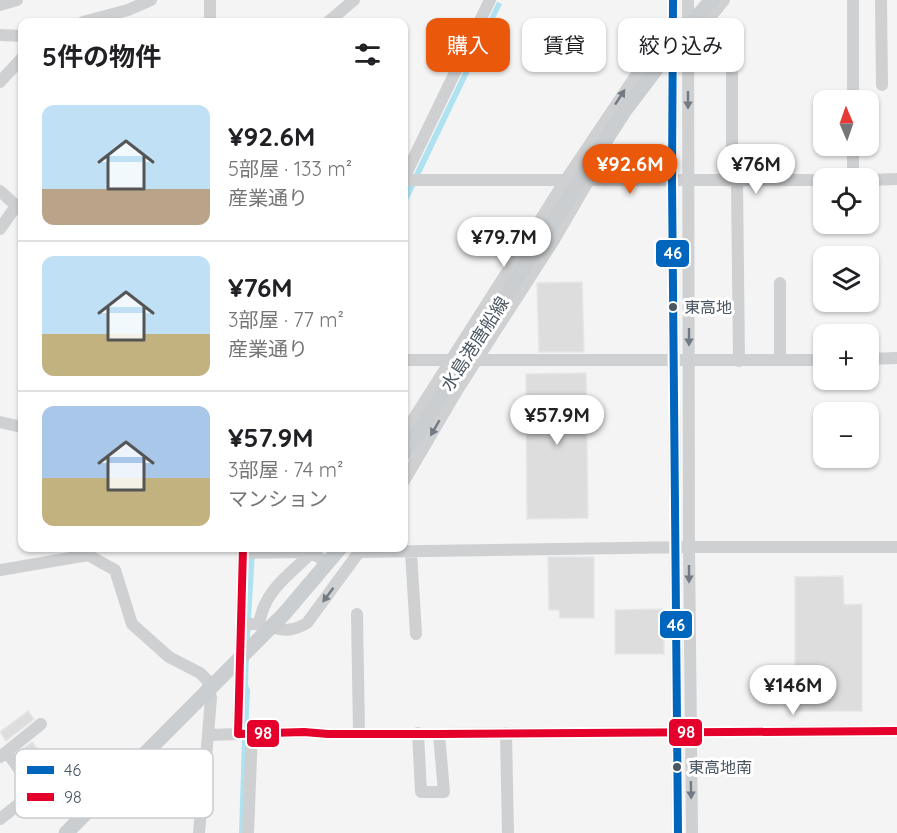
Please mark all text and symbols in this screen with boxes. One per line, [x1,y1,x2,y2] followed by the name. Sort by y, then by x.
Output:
[426,18,510,72] chip: 購入
[522,18,606,72] chip: 賃貸
[618,18,744,72] chip: 絞り込み
[351,38,384,71] icon: filters
[42,40,161,73] text: 5件の物件
[615,89,626,105] one-way arrow
[813,90,879,156] north arrow
[813,90,879,468] map controls
[683,91,693,110] one-way arrow
[228,120,315,153] text: ¥92.6M
[90,129,162,201] icon: home
[581,144,679,195] pin: ¥92.6M
[720,144,792,195] pin: ¥76M
[596,151,664,176] text: ¥92.6M
[731,151,781,176] text: ¥76M
[228,156,352,181] text: 5部屋 · 133 m²
[813,168,879,234] button: locate
[228,185,308,210] text: 産業通り
[455,217,553,268] pin: ¥79.7M
[471,224,537,249] text: ¥79.7M
[655,239,690,268] line badge: 46
[664,243,682,263] text: 46
[813,246,879,312] button: layers
[228,271,293,304] text: ¥76M
[90,280,162,352] icon: home
[436,292,514,395] street label: 水島港唐船線
[684,297,732,317] place label: 東高地
[667,301,679,313] marker: 東高地
[228,307,344,332] text: 3部屋 · 77 m²
[813,324,879,390] button: +
[684,328,694,347] one-way arrow
[228,336,308,361] text: 産業通り
[508,395,606,446] pin: ¥57.9M
[524,402,590,427] text: ¥57.9M
[813,402,879,468] button: −
[431,420,441,437] one-way arrow
[228,421,313,454] text: ¥57.9M
[90,430,162,502] icon: home
[228,457,343,482] text: 3部屋 · 74 m²
[228,486,328,511] text: マンション
[684,565,694,584] one-way arrow
[323,588,335,603] one-way arrow
[659,610,693,639] line badge: 46
[667,615,685,635] text: 46
[751,665,835,716] pin: ¥146M
[764,672,822,697] text: ¥146M
[668,718,703,747] line badge: 98
[246,719,280,748] line badge: 98
[677,722,695,742] text: 98
[254,723,272,743] text: 98
[15,749,213,818] legend
[688,757,752,777] place label: 東高地南
[64,760,81,780] text: 46
[671,761,683,773] marker: 東高地南
[686,781,696,800] one-way arrow
[64,787,82,807] text: 98

